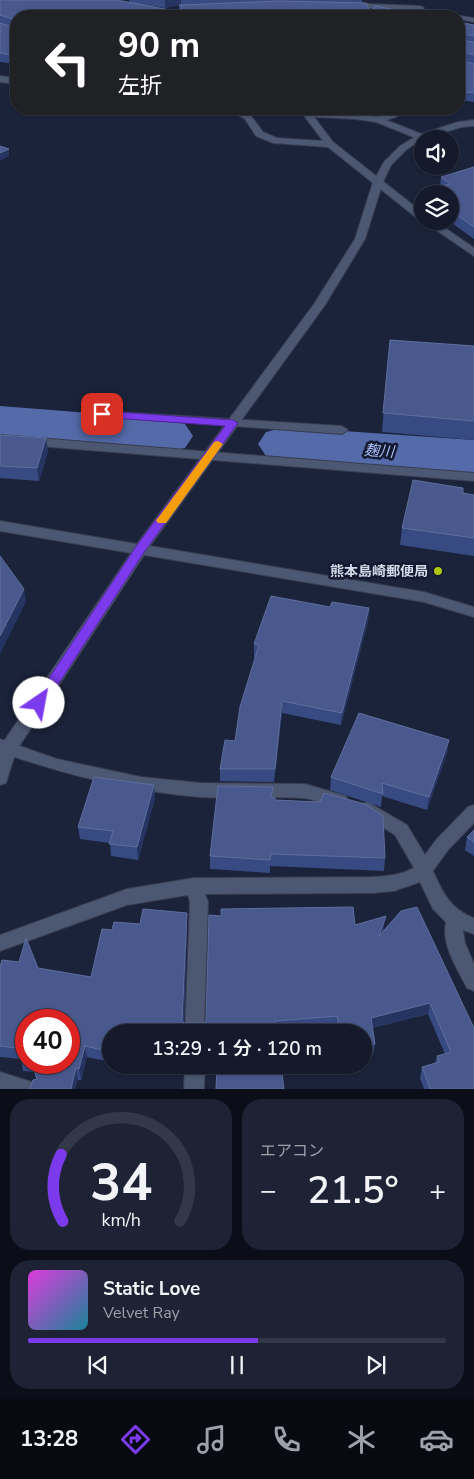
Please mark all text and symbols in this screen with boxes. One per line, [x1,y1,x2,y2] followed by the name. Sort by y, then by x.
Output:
[118,22,200,69] text: 90 m
[35,30,100,95] icon: left
[118,71,162,101] text: 左折
[414,130,459,230] map controls
[414,130,459,175] button: sound
[414,185,459,230] button: layers
[81,393,123,435] pin
[88,400,116,428] icon: arrive
[363,440,397,462] water label: 麹川
[330,562,428,581] place label: 熊本島崎郵便局
[432,565,444,577] marker: 熊本島崎郵便局
[12,676,64,728] position arrow
[15,1009,80,1074] speed limit sign: 40
[152,1036,322,1062] text: 13:29 · 1 分 · 120 m
[260,1140,324,1162] text: エアコン
[90,1147,152,1218] text: 34
[307,1165,399,1216] text: 21.5°
[260,1172,277,1210] text: −
[429,1172,446,1210] text: +
[101,1208,141,1232] text: km/h
[103,1276,200,1302] text: Static Love
[103,1302,180,1324] text: Velvet Ray
[84,1351,112,1379] icon: previous
[223,1351,251,1379] icon: pause
[362,1351,390,1379] icon: next
[118,1422,153,1457] icon: directions
[194,1422,229,1457] icon: music
[269,1422,304,1457] icon: phone
[344,1422,379,1457] icon: climate
[419,1422,454,1457] icon: car
[20,1424,78,1454] text: 13:28

